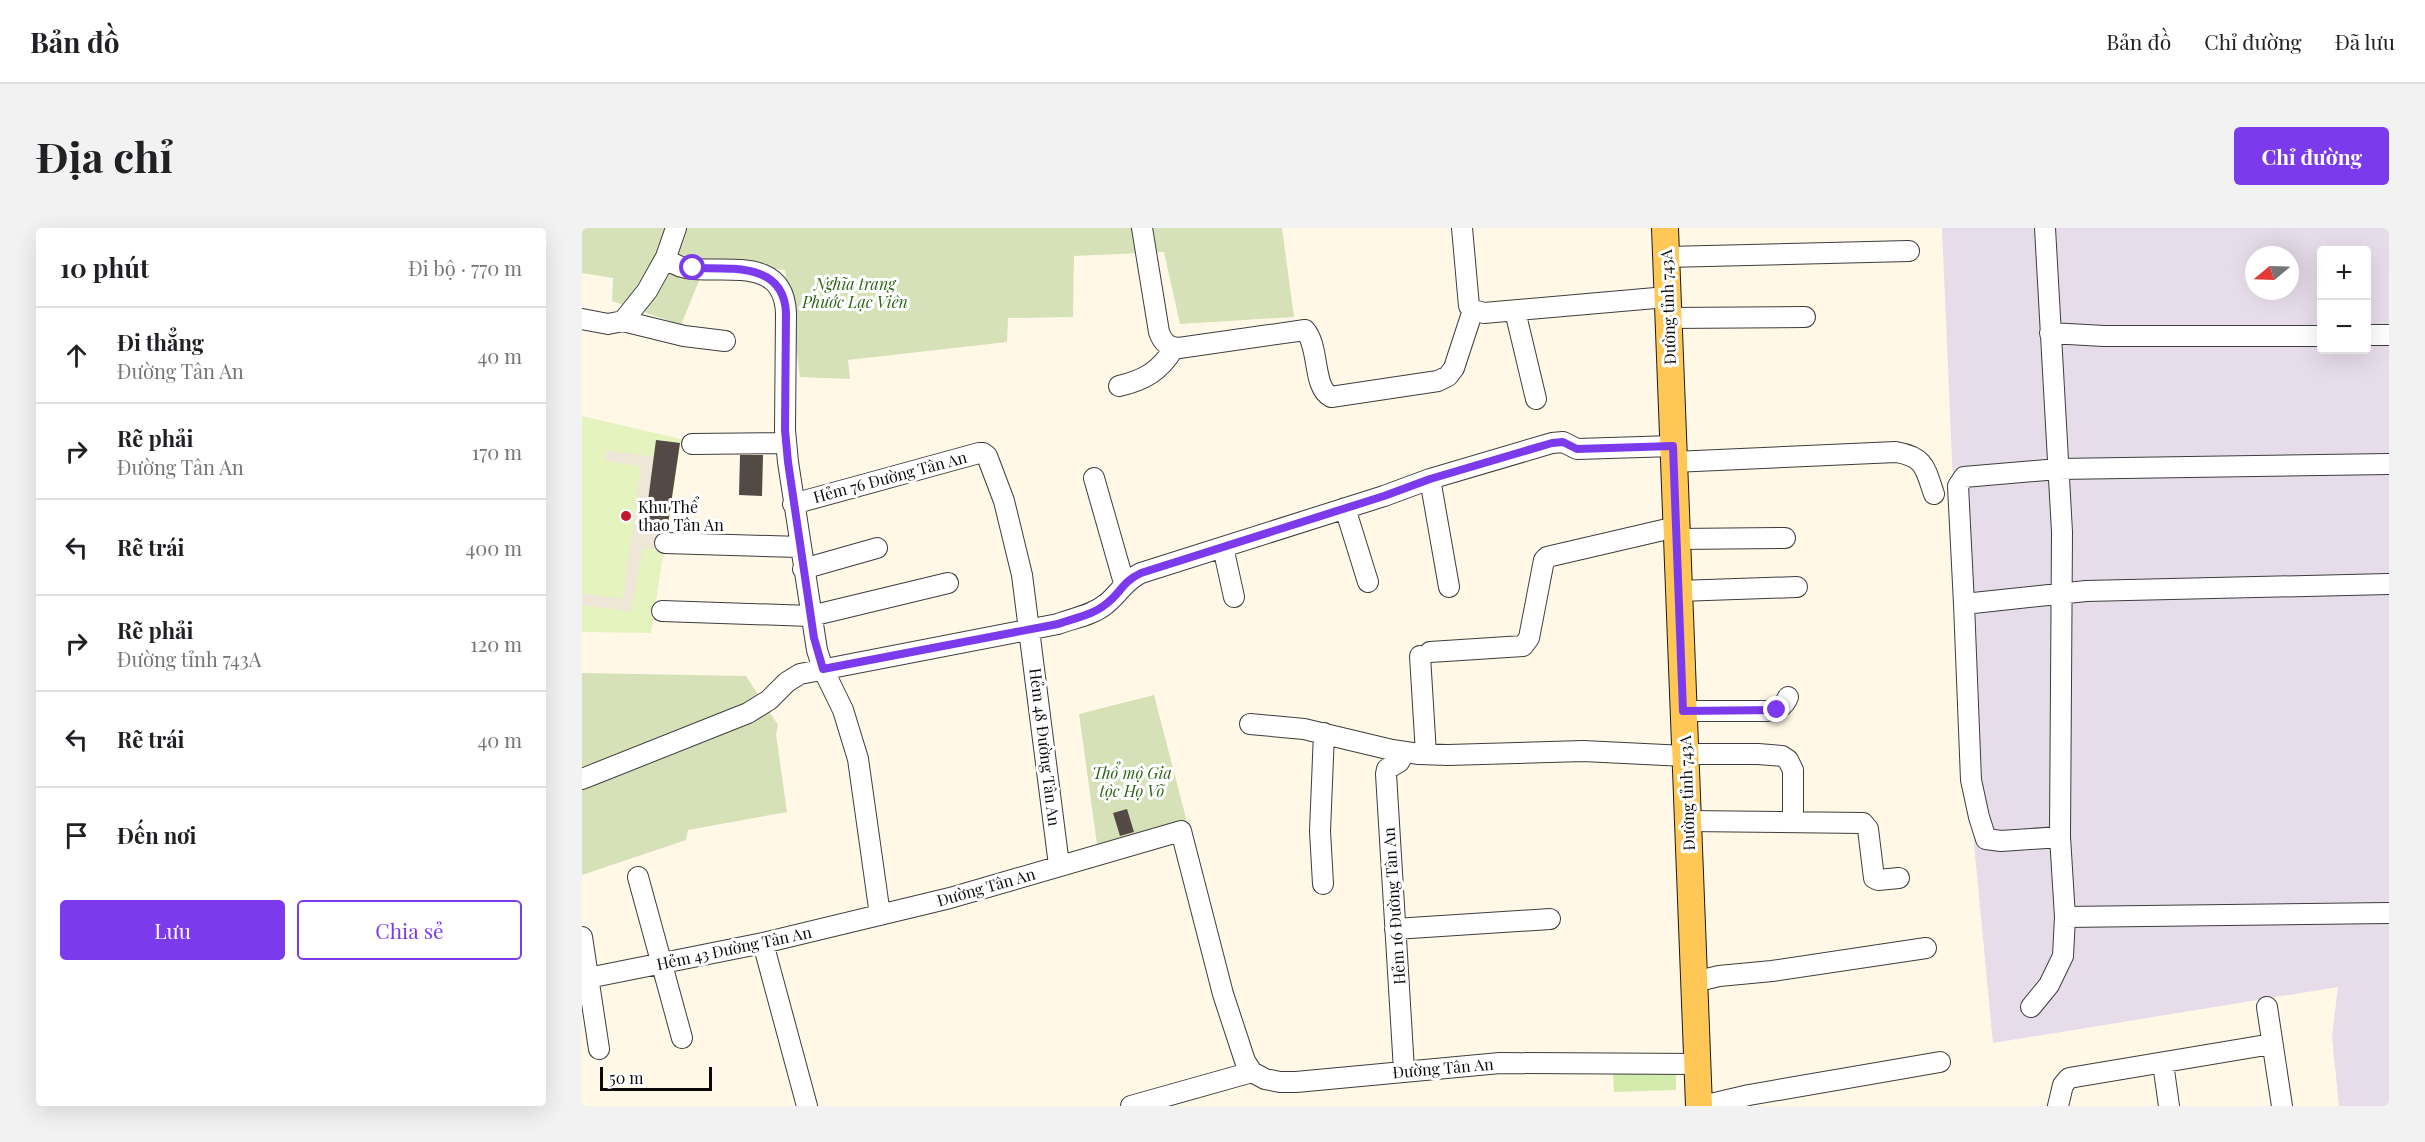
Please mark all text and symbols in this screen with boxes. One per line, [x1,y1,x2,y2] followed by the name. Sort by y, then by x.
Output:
[30,23,120,60] text: Bản đồ
[2106,27,2171,55] text: Bản đồ
[2204,27,2302,55] text: Chỉ đường
[2335,27,2395,55] text: Đã lưu
[2234,127,2389,185] button: Chỉ đường
[36,128,173,184] text: Địa chỉ
[2245,246,2299,300] north arrow
[2317,246,2371,354] map controls
[2317,246,2371,300] button: +
[1655,248,1680,365] street label: Đường tỉnh 743A
[60,250,149,285] text: 10 phút
[408,254,522,281] text: Đi bộ · 770 m
[679,254,705,280] route start
[801,273,908,312] park label: Nghĩa trang Phước Lạc Viên
[2317,300,2371,354] button: −
[117,327,204,357] text: Đi thẳng
[60,339,93,372] icon: ahead
[477,342,522,369] text: 40 m
[117,357,244,384] text: Đường Tân An
[117,423,193,453] text: Rẽ phải
[60,435,93,468] icon: right
[472,438,522,465] text: 170 m
[811,446,969,507] street label: Hẻm 76 Đường Tân An
[117,453,244,480] text: Đường Tân An
[638,496,724,535] place label: Khu Thể thao Tân An
[619,509,633,523] marker: Khu Thể thao Tân An
[60,531,93,564] icon: left
[117,532,185,562] text: Rẽ trái
[465,534,522,561] text: 400 m
[117,615,193,645] text: Rẽ phải
[60,627,93,660] icon: right
[470,630,522,657] text: 120 m
[117,645,261,672] text: Đường tỉnh 743A
[1025,667,1066,828] street label: Hẻm 48 Đường Tân An
[1763,696,1789,722] route end
[60,723,93,756] icon: left
[117,724,185,754] text: Rẽ trái
[477,726,522,753] text: 40 m
[1674,734,1699,851] street label: Đường tỉnh 743A
[1092,761,1172,801] park label: Thổ mộ Gia tộc Họ Võ
[60,819,93,852] icon: arrive
[117,820,196,850] text: Đến nơi
[1377,826,1409,985] street label: Hẻm 16 Đường Tân An
[934,862,1038,911] street label: Đường Tân An
[60,900,285,960] button: Lưu
[297,900,522,960] button: Chia sẻ
[654,921,814,974] street label: Hẻm 43 Đường Tân An
[1392,1053,1495,1082] street label: Đường Tân An
[600,1064,712,1092] scale bar
[609,1067,643,1088] text: 50 m

